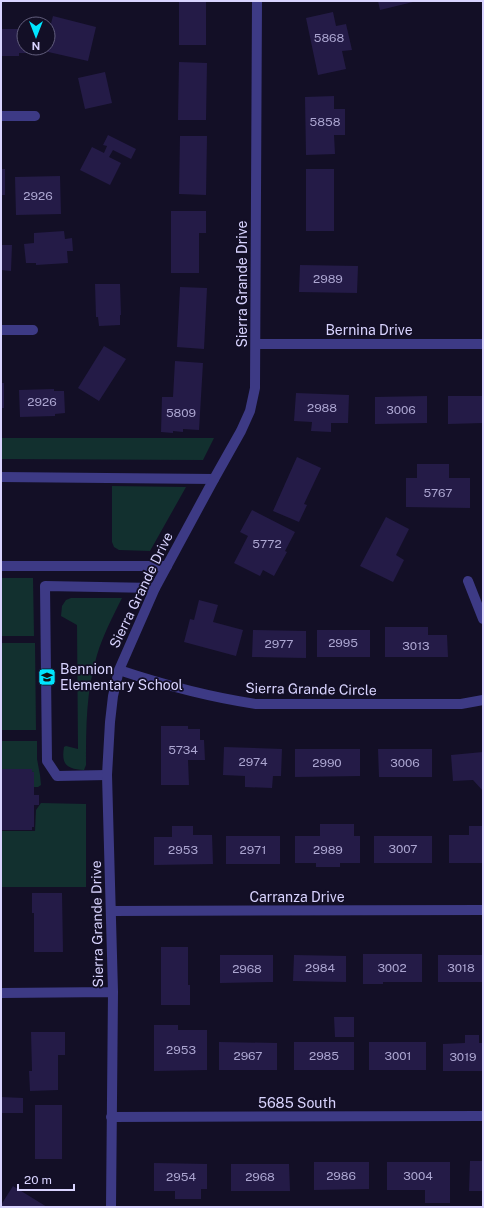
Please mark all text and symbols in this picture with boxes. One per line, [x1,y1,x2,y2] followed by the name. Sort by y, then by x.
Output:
[16,16,56,56] north arrow
[314,31,344,45] house number: 5868
[32,40,40,52] text: N
[310,115,341,129] house number: 5858
[23,189,53,203] house number: 2926
[234,220,250,348] street label: Sierra Grande Drive
[313,272,343,286] house number: 2989
[325,322,413,338] street label: Bernina Drive
[27,395,57,409] house number: 2926
[307,401,337,415] house number: 2988
[386,403,416,417] house number: 3006
[166,406,196,420] house number: 5809
[423,486,453,500] house number: 5767
[106,529,176,651] street label: Sierra Grande Drive
[252,537,282,551] house number: 5772
[328,636,358,650] house number: 2995
[265,637,294,651] house number: 2977
[402,639,430,653] house number: 3013
[60,661,183,693] place label: Bennion Elementary School
[37,667,57,687] school or university icon: Bennion Elementary School
[245,680,377,698] street label: Sierra Grande Circle
[168,743,198,757] house number: 5734
[239,755,268,769] house number: 2974
[312,756,342,770] house number: 2990
[390,756,420,770] house number: 3006
[388,842,418,856] house number: 3007
[168,843,198,857] house number: 2953
[240,843,266,857] house number: 2971
[313,843,343,857] house number: 2989
[88,860,106,988] street label: Sierra Grande Drive
[249,889,345,905] street label: Carranza Drive
[305,961,335,975] house number: 2984
[377,961,407,975] house number: 3002
[447,961,475,975] house number: 3018
[232,962,262,976] house number: 2968
[166,1043,196,1057] house number: 2953
[233,1049,263,1063] house number: 2967
[309,1049,339,1063] house number: 2985
[385,1049,411,1063] house number: 3001
[449,1050,477,1064] house number: 3019
[258,1095,336,1111] street label: 5685 South
[18,1166,74,1192] scale bar
[326,1169,356,1183] house number: 2986
[403,1169,433,1183] house number: 3004
[166,1170,196,1184] house number: 2954
[245,1170,275,1184] house number: 2968
[24,1173,52,1187] text: 20 m

